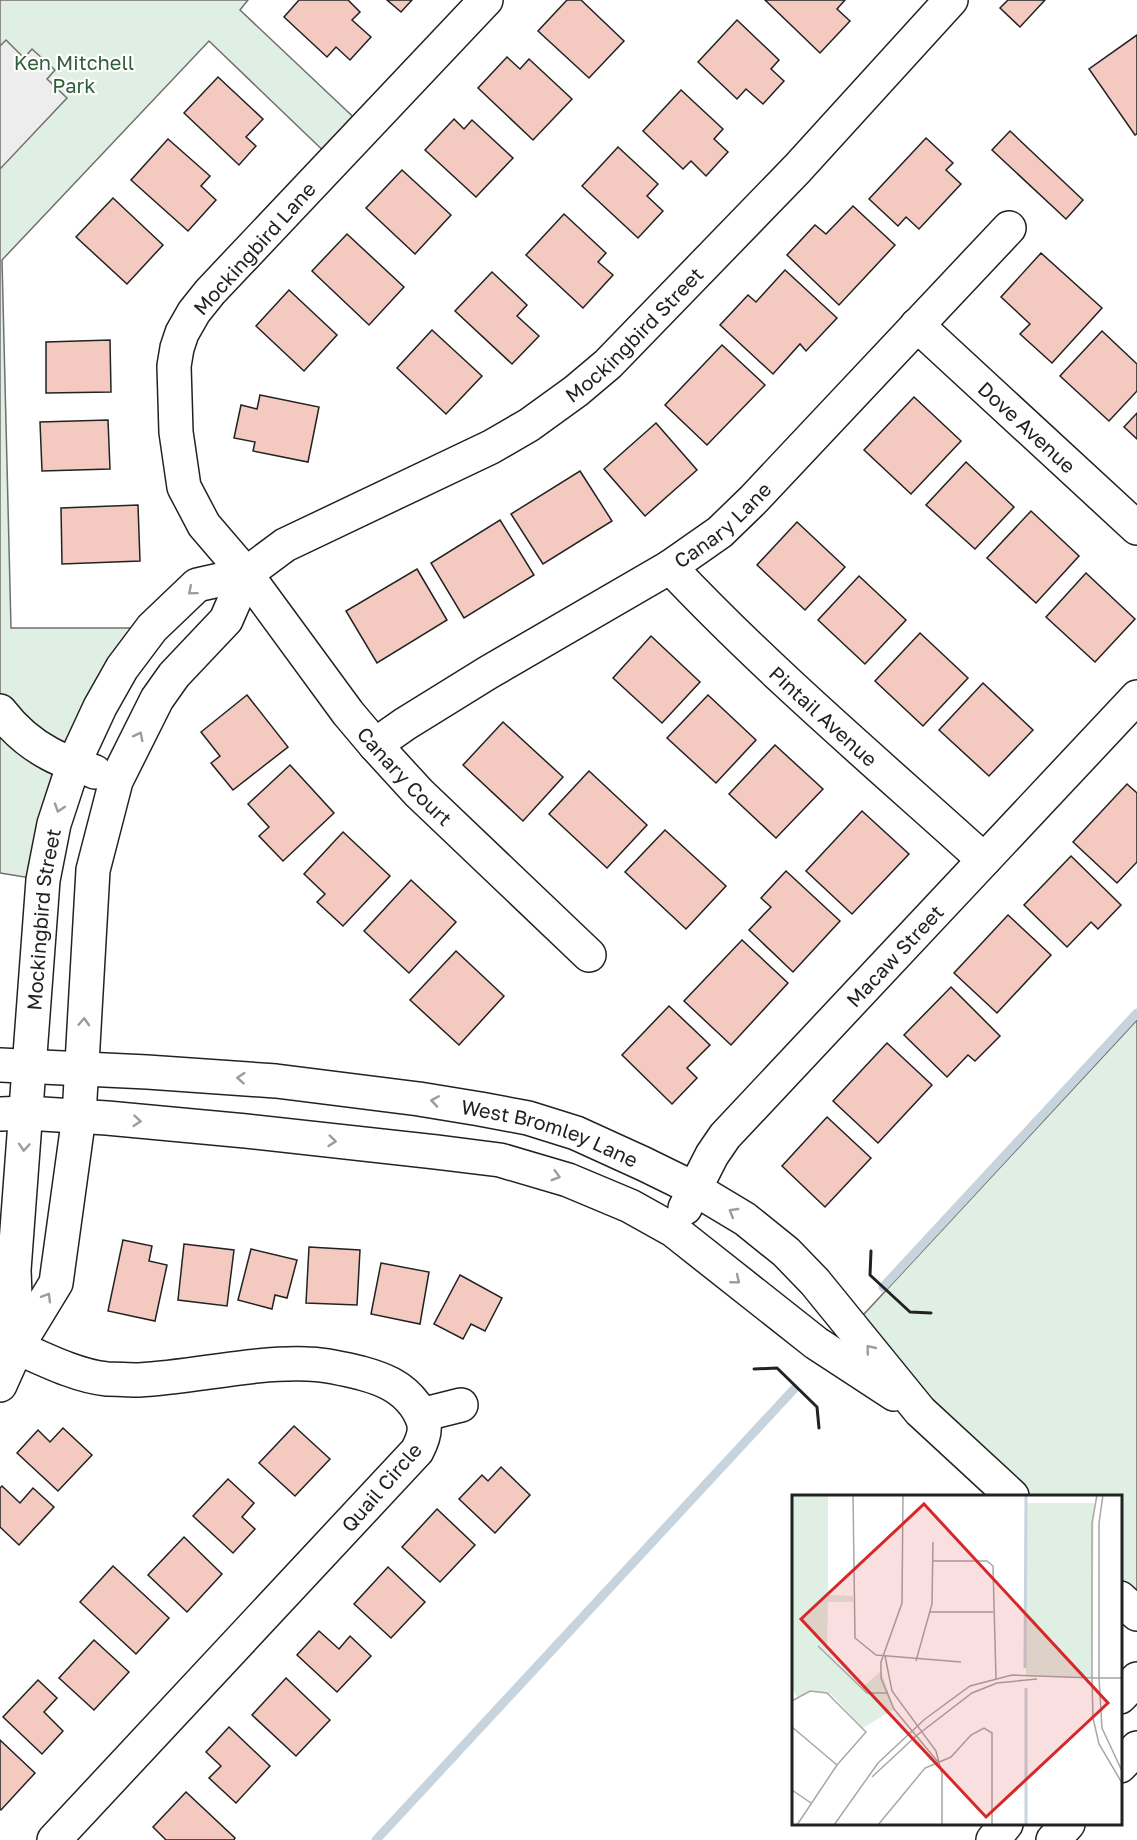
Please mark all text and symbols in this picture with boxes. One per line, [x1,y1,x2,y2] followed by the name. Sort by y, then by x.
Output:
[14,50,134,97] park label: Ken Mitchell Park
[188,177,320,319] street label: Mockingbird Lane
[560,262,708,407] street label: Mockingbird Street
[974,376,1081,477] street label: Dove Avenue
[669,477,776,573] street label: Canary Lane
[188,584,199,595] one-way arrow
[765,661,883,771] street label: Pintail Avenue
[353,722,457,830] street label: Canary Court
[131,732,143,743] one-way arrow
[54,802,67,813] one-way arrow
[21,826,65,1011] street label: Mockingbird Street
[841,900,948,1011] street label: Macaw Street
[78,1017,91,1026] one-way arrow
[237,1072,246,1085] one-way arrow
[459,1094,642,1172] street label: West Bromley Lane
[430,1095,440,1108] one-way arrow
[133,1114,142,1127] one-way arrow
[327,1134,336,1146] one-way arrow
[17,1143,30,1152] one-way arrow
[551,1169,561,1182] one-way arrow
[729,1208,739,1219] one-way arrow
[729,1272,740,1283] one-way arrow
[40,1293,52,1303] one-way arrow
[867,1345,878,1356] one-way arrow
[336,1438,426,1536] street label: Quail Circle
[792,1495,1122,1825] inset map

